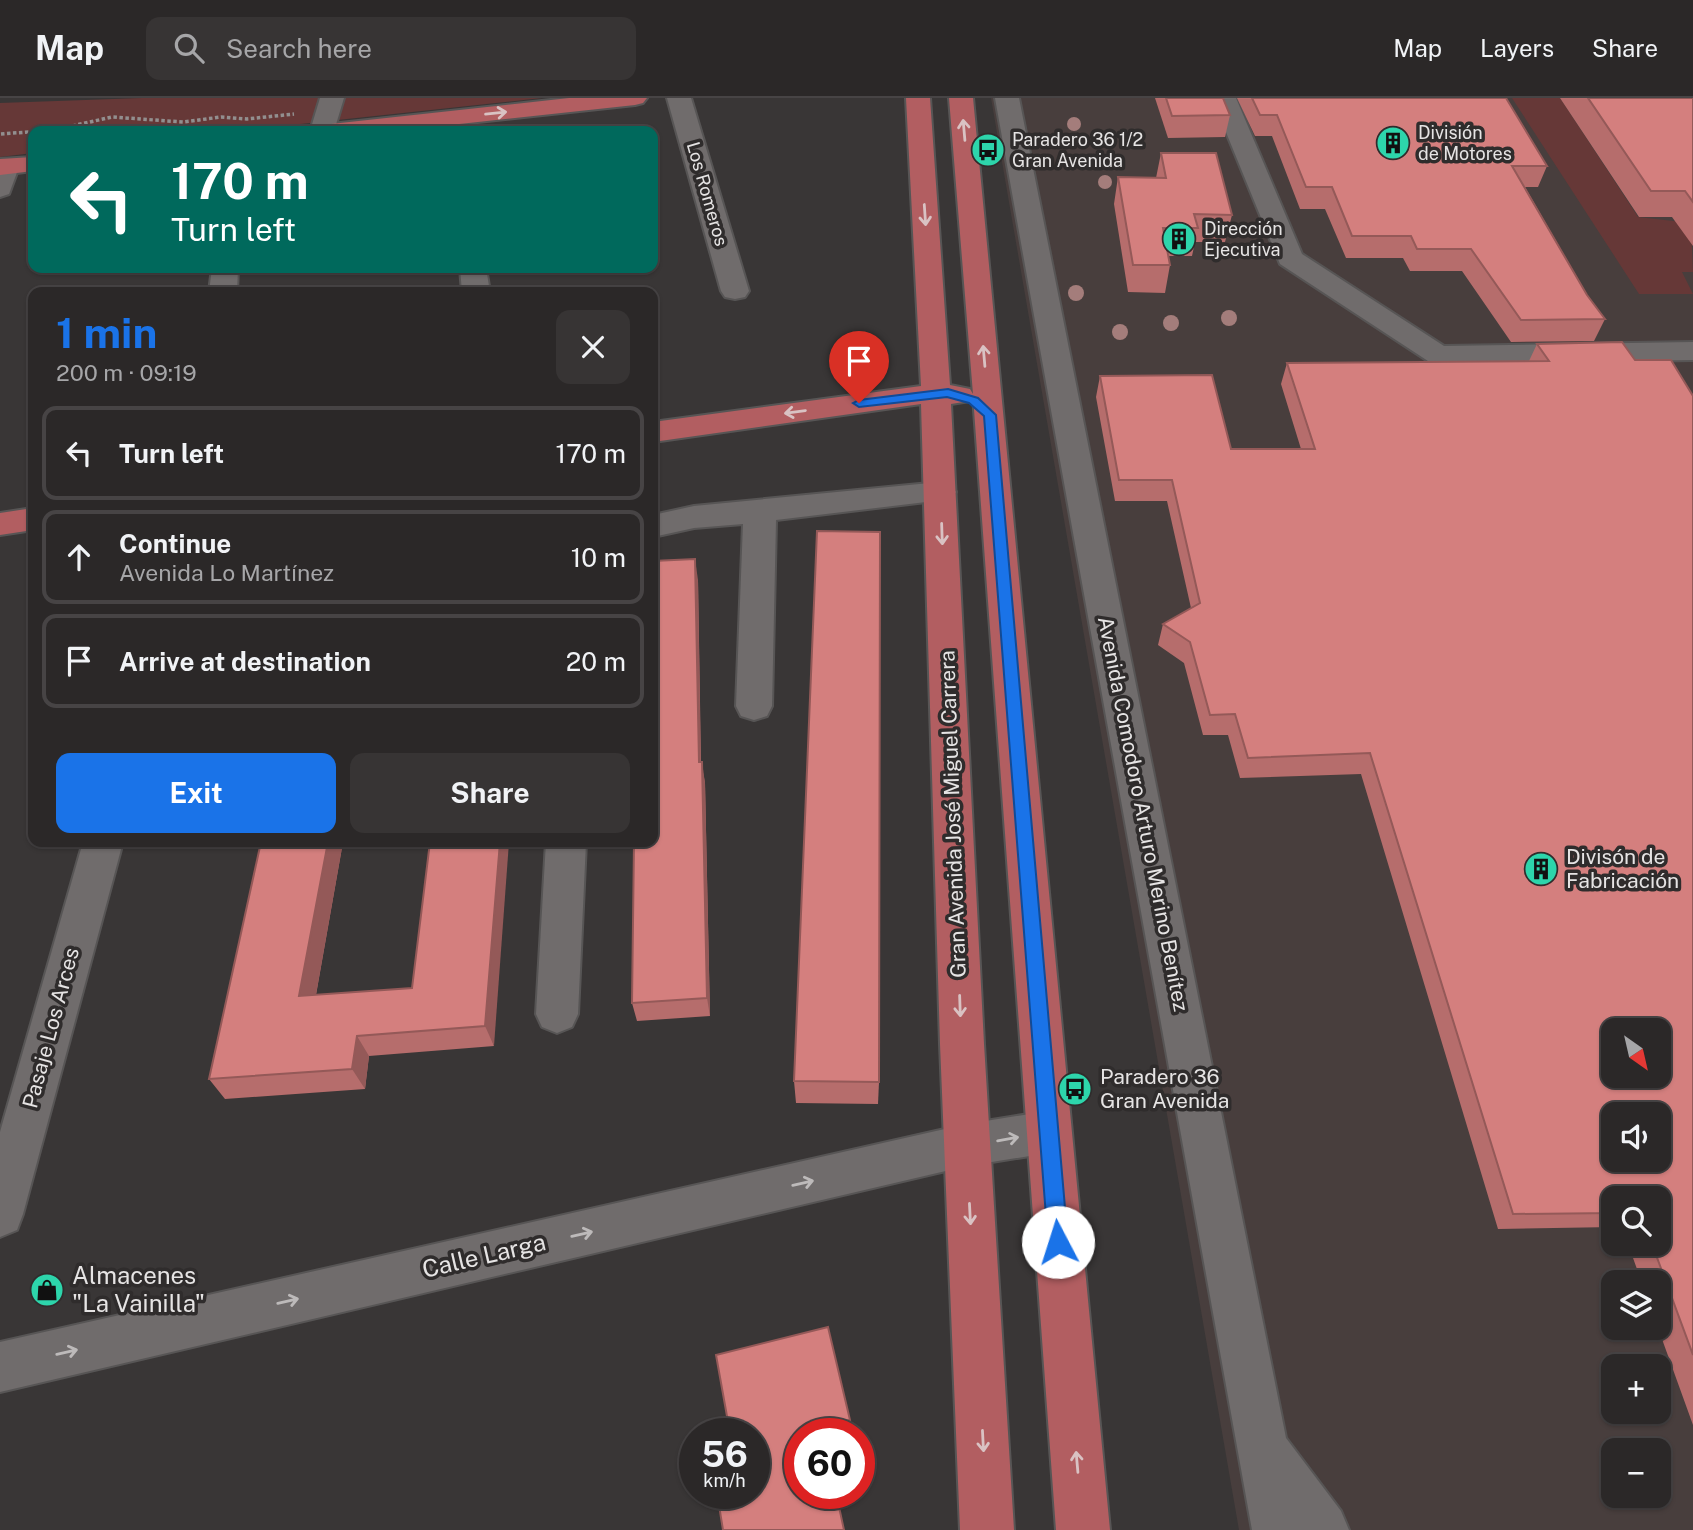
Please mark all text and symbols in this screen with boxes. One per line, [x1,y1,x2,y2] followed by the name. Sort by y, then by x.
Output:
[146,17,636,80] search box
[35,29,104,67] text: Map
[170,29,208,67] icon: search
[226,33,372,64] text: Search here
[1393,34,1442,62] text: Map
[1480,34,1554,62] text: Layers
[1592,34,1658,62] text: Share
[484,106,507,119] one-way arrow
[957,119,970,142] one-way arrow
[1418,122,1512,164] place label: División de Motores
[1374,124,1412,162] building icon: División de Motores
[1012,129,1143,171] place label: Paradero 36 1/2 Gran Avenida
[969,131,1007,169] bus stop icon: Paradero 36 1/2 Gran Avenida
[683,139,732,248] street label: Los Romeros
[171,152,309,210] text: 170 m
[56,154,147,245] icon: left
[919,203,932,226] one-way arrow
[171,211,296,248] text: Turn left
[1204,218,1283,260] place label: Dirección Ejecutiva
[1160,220,1198,258] building icon: Dirección Ejecutiva
[56,308,157,357] text: 1 min
[556,310,630,384] button: close
[829,331,889,403] pin
[840,342,878,380] icon: arrive
[978,346,991,368] one-way arrow
[56,359,197,386] text: 200 m · 09:19
[785,406,807,419] one-way arrow
[60,434,98,472] icon: left
[119,438,224,469] text: Turn left
[556,438,626,469] text: 170 m
[935,522,948,545] one-way arrow
[119,528,231,559] text: Continue
[60,538,98,576] icon: ahead
[571,542,626,573] text: 10 m
[119,559,334,586] text: Avenida Lo Martínez
[1093,614,1194,1014] street label: Avenida Comodoro Arturo Merino Benítez
[60,642,98,680] icon: arrive
[119,646,371,677] text: Arrive at destination
[566,646,626,677] text: 20 m
[934,650,971,978] street label: Gran Avenida José Miguel Carrera
[56,753,336,833] button: Exit
[350,753,630,833] button: Share
[1566,844,1679,893] place label: Divisón de Fabricación
[1522,850,1560,888] building icon: Divisón de Fabricación
[17,945,84,1111] street label: Pasaje Los Arces
[954,995,967,1018] one-way arrow
[1601,1018,1671,1088] north arrow
[1601,1018,1671,1508] map controls
[1100,1064,1229,1113] place label: Paradero 36 Gran Avenida
[1056,1070,1094,1108] bus stop icon: Paradero 36 Gran Avenida
[1601,1102,1671,1172] button: sound
[996,1131,1018,1145] one-way arrow
[792,1176,814,1189] one-way arrow
[1601,1186,1671,1256] button: search
[964,1202,977,1225] one-way arrow
[1021,1205,1095,1279] position arrow
[419,1227,548,1283] street label: Calle Larga
[570,1227,593,1240] one-way arrow
[72,1261,205,1317] place label: Almacenes "La Vainilla"
[1601,1270,1671,1340] button: layers
[28,1271,66,1309] shop icon: Almacenes "La Vainilla"
[276,1294,299,1307] one-way arrow
[55,1345,77,1358] one-way arrow
[1601,1354,1671,1424] button: +
[784,1418,875,1509] speed limit sign: 60
[976,1429,989,1452] one-way arrow
[701,1434,748,1475] text: 56
[1601,1438,1671,1508] button: −
[1070,1451,1083,1474] one-way arrow
[703,1470,746,1491] text: km/h

